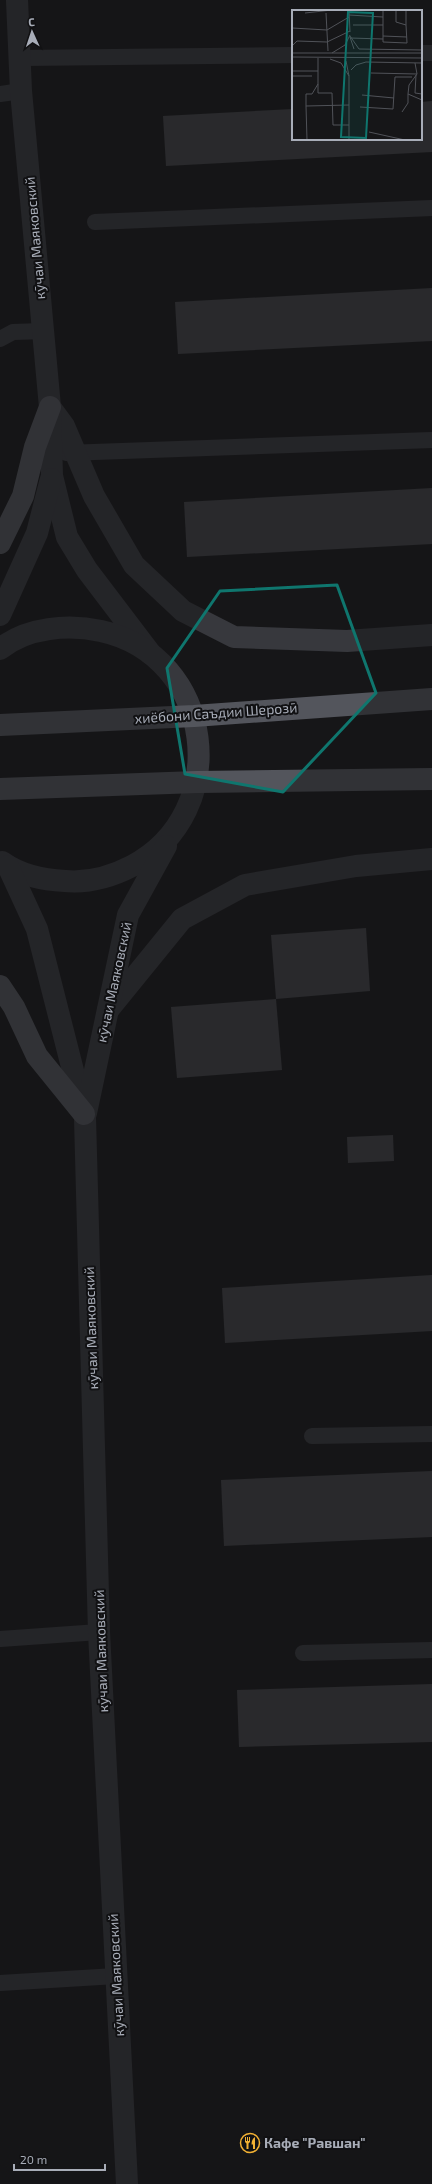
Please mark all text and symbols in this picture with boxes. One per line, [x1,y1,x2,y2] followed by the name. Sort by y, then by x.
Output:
[292,10,422,140] inset map
[12,12,52,52] north arrow
[28,15,36,28] text: С
[21,176,48,300] street label: кӯчаи Маяковский
[134,698,298,727] street label: хиёбони Саъдии Шерозӣ
[92,920,135,1044] street label: кӯчаи Маяковский
[80,1266,101,1390] street label: кӯчаи Маяковский
[90,1589,111,1713] street label: кӯчаи Маяковский
[104,1913,127,2037] street label: кӯчаи Маяковский
[239,2132,261,2154] restaurant icon: Кафе "Равшан"
[264,2134,366,2151] place label: Кафе "Равшан"
[14,2146,105,2172] scale bar
[20,2152,47,2166] text: 20 m

